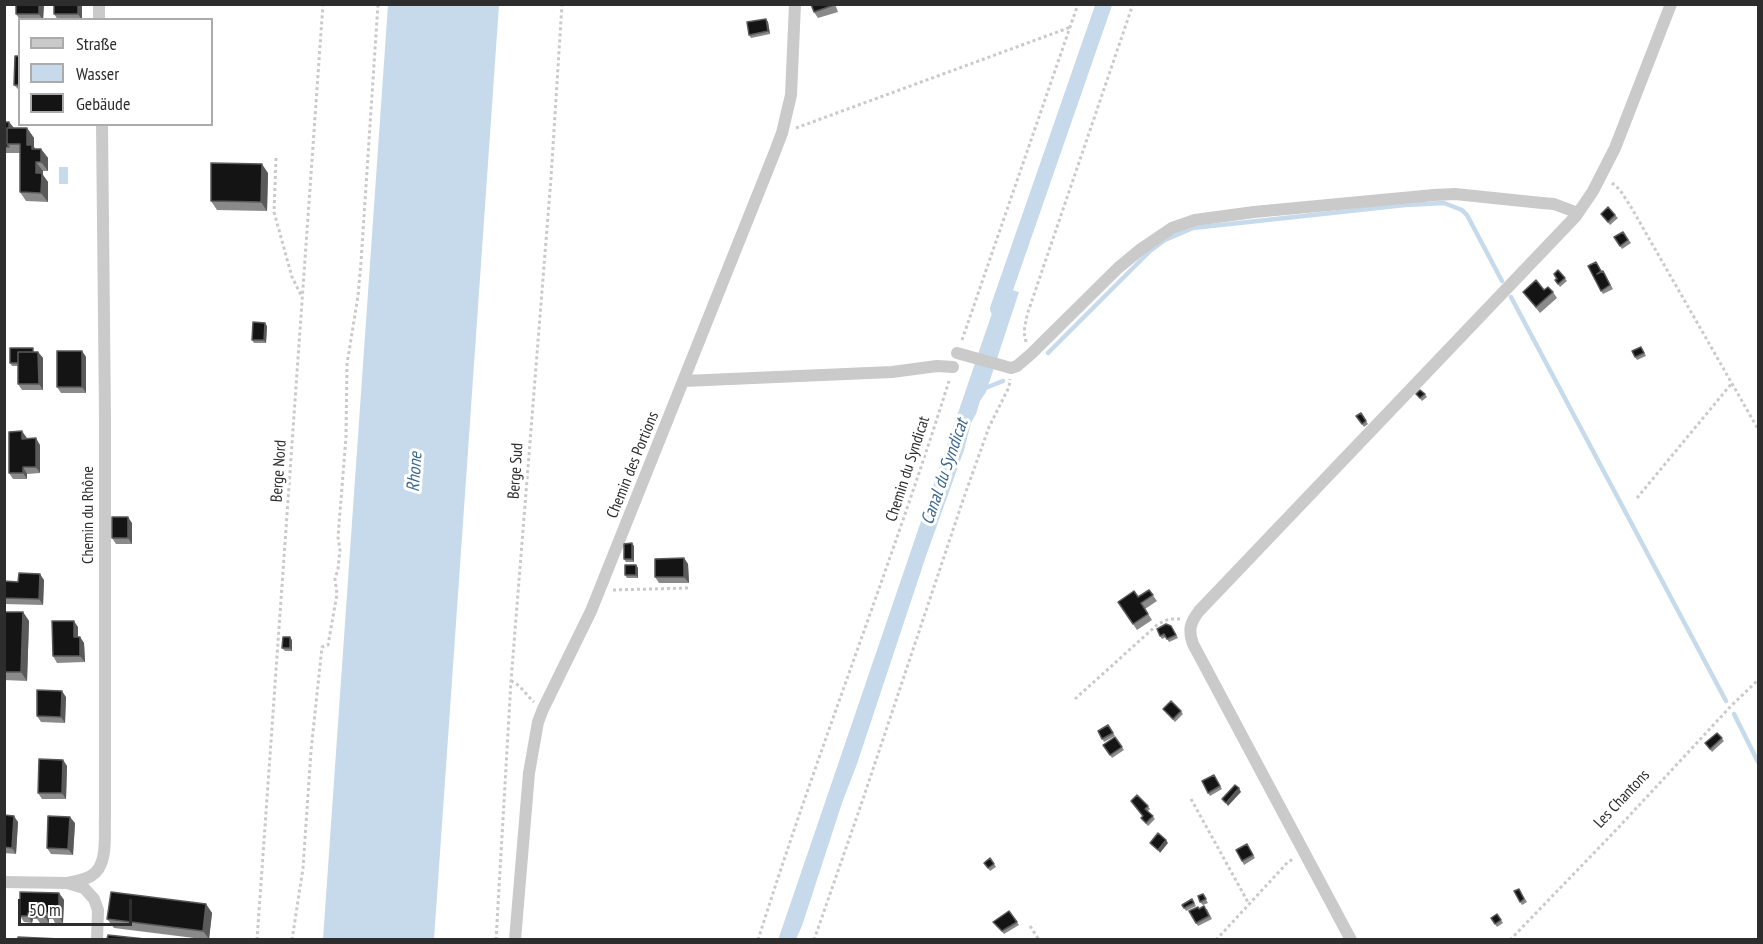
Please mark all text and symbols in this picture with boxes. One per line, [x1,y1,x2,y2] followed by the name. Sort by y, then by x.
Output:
[18,18,213,126] legend
[76,32,117,55] text: Straße
[76,62,119,85] text: Wasser
[76,92,130,115] text: Gebäude
[603,409,663,521] street label: Chemin des Portions
[882,414,934,524] street label: Chemin du Syndicat
[917,416,973,528] water label: Canal du Syndicat
[267,439,291,503] street label: Berge Nord
[504,442,528,500] street label: Berge Sud
[403,451,427,493] water label: Rhone
[78,466,98,564] street label: Chemin du Rhône
[1590,766,1654,832] street label: Les Chantons
[21,887,135,925] scale bar
[29,898,61,921] text: 50 m

